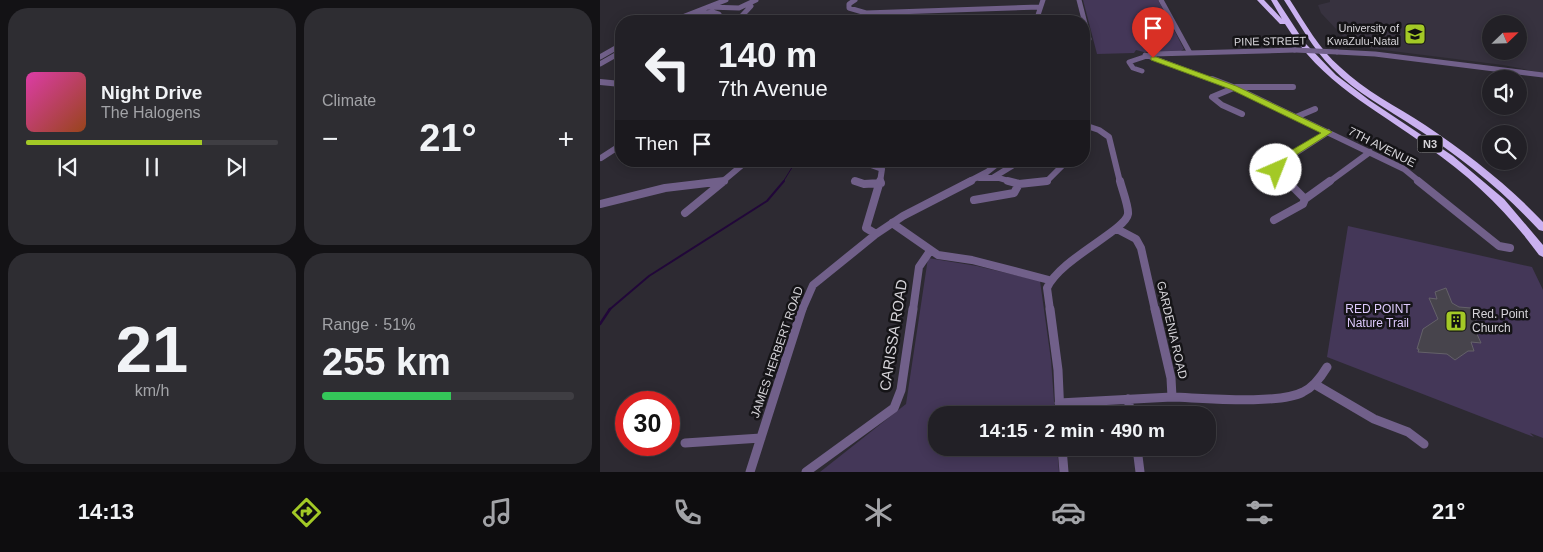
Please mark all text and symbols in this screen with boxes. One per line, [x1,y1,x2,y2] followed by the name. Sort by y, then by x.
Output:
[1132,7,1174,58] pin
[1139,14,1167,42] icon: arrive
[1482,15,1528,60] north arrow
[1482,15,1527,170] map controls
[1327,22,1400,47] place label: University of KwaZulu-Natal
[1403,22,1427,46] school or university icon: University of KwaZulu-Natal
[1234,34,1306,48] street label: PINE STREET
[635,35,700,100] icon: left
[718,35,817,74] text: 140 m
[1482,70,1527,115] button: sound
[718,76,828,101] text: 7th Avenue
[101,82,202,103] text: Night Drive
[322,92,376,109] text: Climate
[101,104,201,121] text: The Halogens
[419,117,477,159] text: 21°
[322,123,338,154] text: −
[558,123,574,154] text: +
[1346,124,1418,170] street label: 7TH AVENUE
[1482,125,1527,170] button: search
[688,130,716,158] icon: arrive
[635,133,678,154] text: Then
[1418,136,1442,152] road number: N3
[1249,143,1301,195] position arrow
[54,153,82,181] icon: previous
[138,153,166,181] icon: pause
[222,153,250,181] icon: next
[876,278,910,392] street label: CARISSA ROAD
[1154,280,1190,381] street label: GARDENIA ROAD
[748,284,806,420] street label: JAMES HERBERT ROAD
[1345,302,1411,330] park label: RED POINT Nature Trail
[1472,307,1529,335] place label: Red. Point Church
[1444,309,1468,333] building icon: Red. Point Church
[116,313,188,386] text: 21
[322,316,415,333] text: Range · 51%
[322,341,451,383] text: 255 km
[135,382,169,399] text: km/h
[615,391,680,456] speed limit sign: 30
[979,420,1165,441] text: 14:15 · 2 min · 490 m
[289,495,324,530] icon: directions
[480,495,515,530] icon: music
[670,495,705,530] icon: phone
[861,495,896,530] icon: climate
[1051,495,1086,530] icon: car
[1242,495,1277,530] icon: filters
[78,499,134,524] text: 14:13
[1432,499,1465,524] text: 21°

